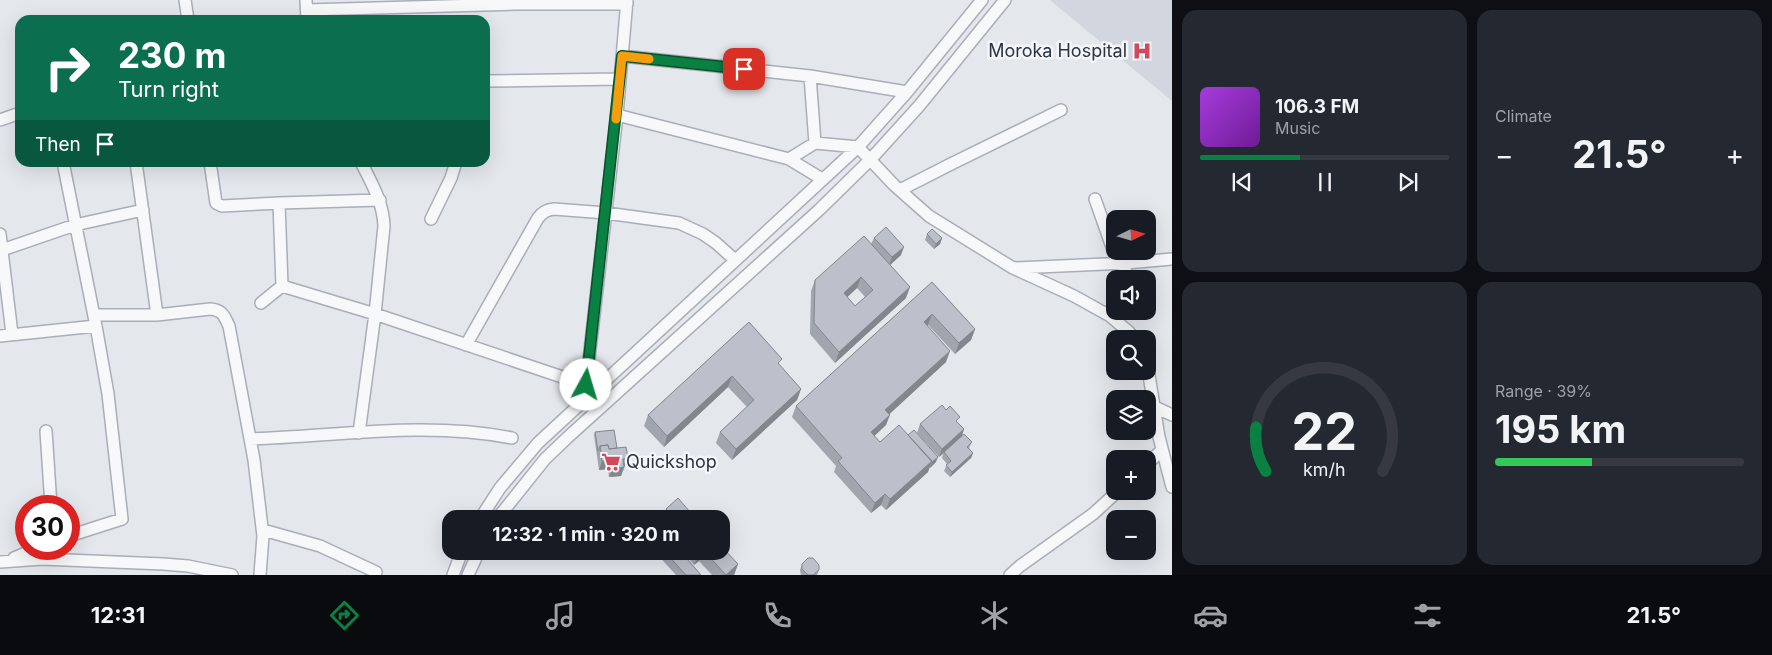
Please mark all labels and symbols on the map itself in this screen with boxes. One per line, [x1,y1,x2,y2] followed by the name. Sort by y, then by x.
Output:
[988,40,1127,61] place label: Moroka Hospital
[1131,40,1153,62] hospital icon: Moroka Hospital
[723,48,765,90] pin
[1106,210,1156,260] north arrow
[559,358,611,410] position arrow
[600,451,622,473] supermarket icon: Quickshop
[626,451,717,472] place label: Quickshop
[15,495,80,560] speed limit sign: 30

